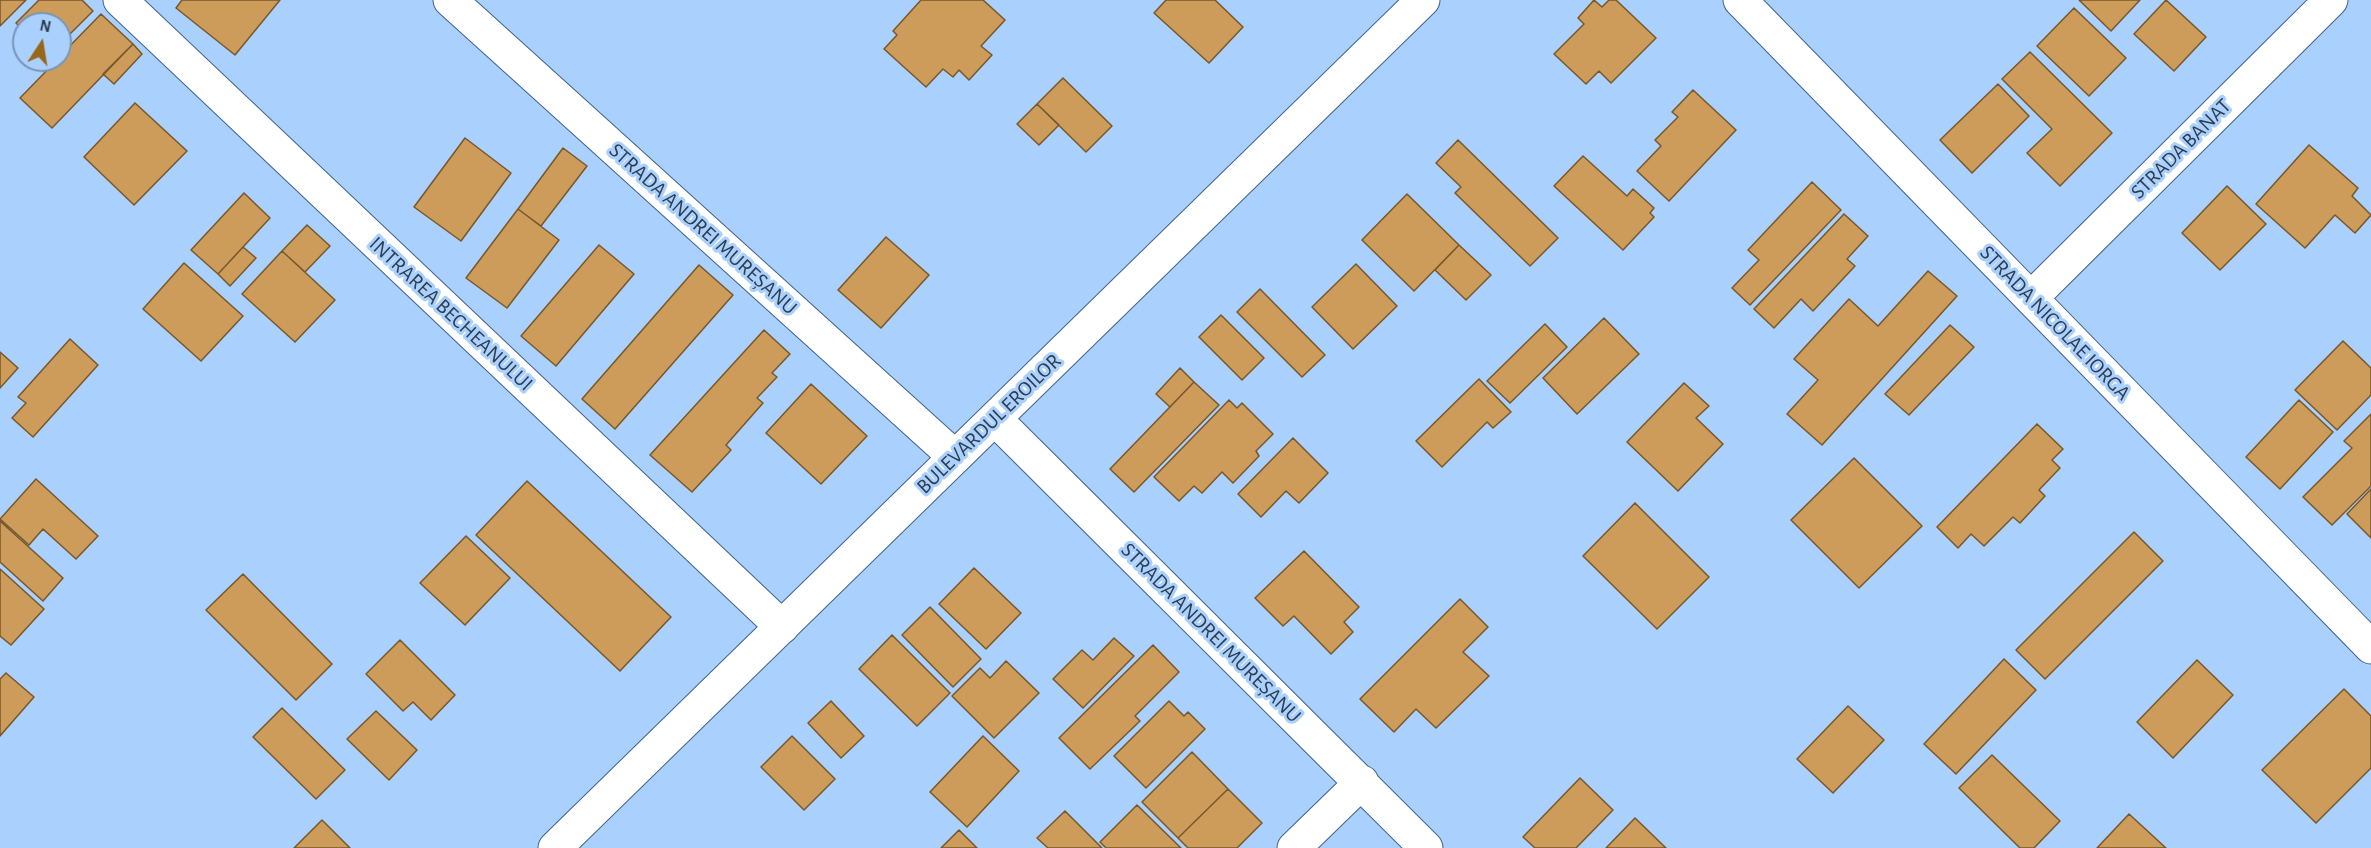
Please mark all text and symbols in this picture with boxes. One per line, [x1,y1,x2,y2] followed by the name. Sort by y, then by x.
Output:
[12,12,72,72] north arrow
[38,17,52,35] text: N
[2126,94,2236,204] street label: STRADA BANAT
[604,138,802,320] street label: STRADA ANDREI MUREȘANU
[364,232,538,396] street label: INTRAREA BECHEANULUI
[1975,240,2135,406] street label: STRADA NICOLAE IORGA
[912,349,1066,499] street label: BULEVARDUL EROILOR
[1116,538,1306,728] street label: STRADA ANDREI MUREȘANU

